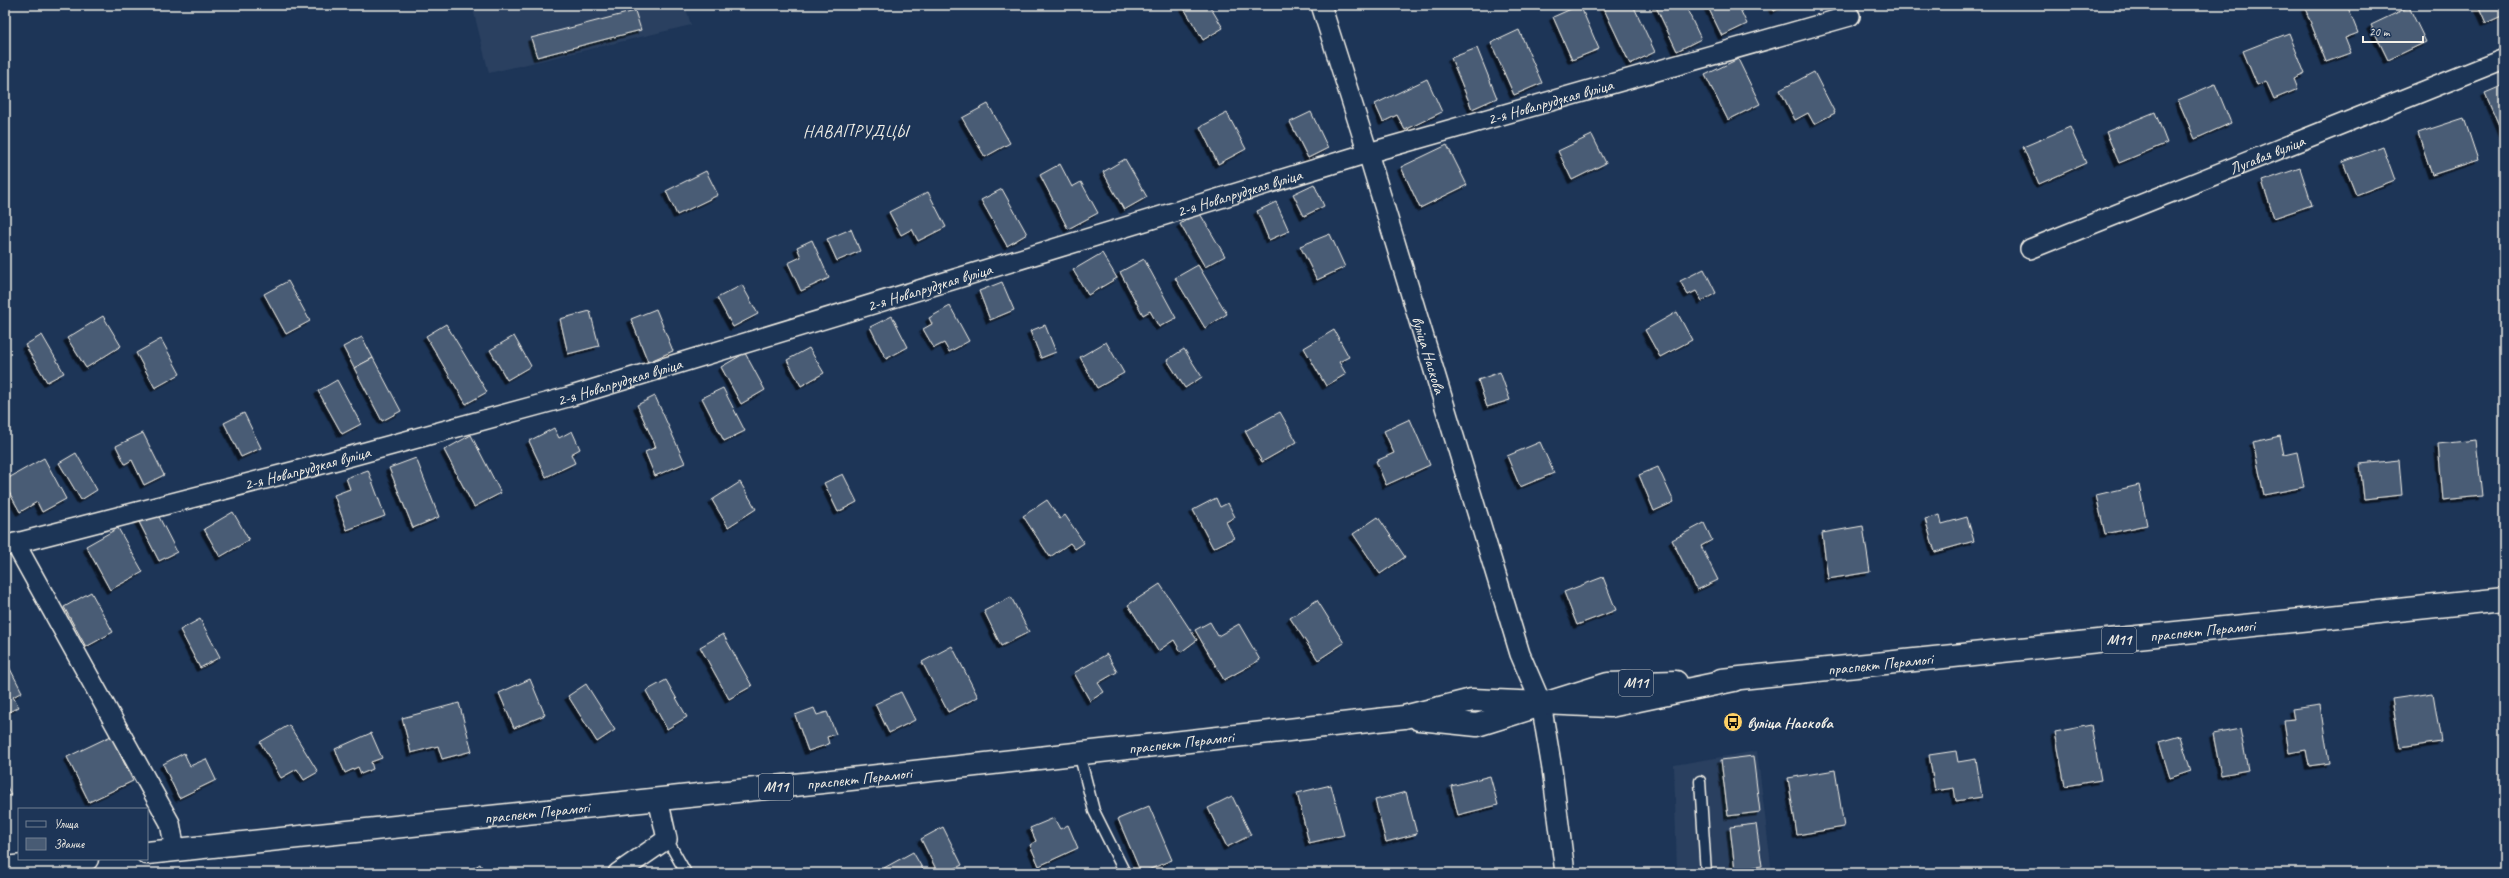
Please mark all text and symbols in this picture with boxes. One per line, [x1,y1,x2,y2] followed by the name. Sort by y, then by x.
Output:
[2363,18,2423,44] scale bar
[2369,24,2391,40] text: 20 m
[1485,75,1616,130] street label: 2-я Новапрудзкая вуліца
[803,121,911,142] district label: НАВАПРУДЦЫ
[2226,131,2309,179] street label: Лугавая вуліца
[1174,165,1305,222] street label: 2-я Новапрудзкая вуліца
[865,259,995,316] street label: 2-я Новапрудзкая вуліца
[1407,314,1450,397] street label: вуліца Наскова
[555,354,685,411] street label: 2-я Новапрудзкая вуліца
[242,442,374,495] street label: 2-я Новапрудзкая вуліца
[2149,616,2258,647] street label: праспект Перамогі
[2102,627,2136,653] road number: М11
[1827,649,1936,680] street label: праспект Перамогі
[1619,670,1653,696] road number: М11
[1722,711,1744,733] bus stop icon: вуліца Наскова
[1747,713,1834,733] place label: вуліца Наскова
[1128,727,1237,759] street label: праспект Перамогі
[806,763,915,795] street label: праспект Перамогі
[759,774,793,800] road number: М11
[483,797,592,828] street label: праспект Перамогі
[18,808,148,860] legend
[54,816,79,832] text: Улица
[54,836,85,852] text: Здание

